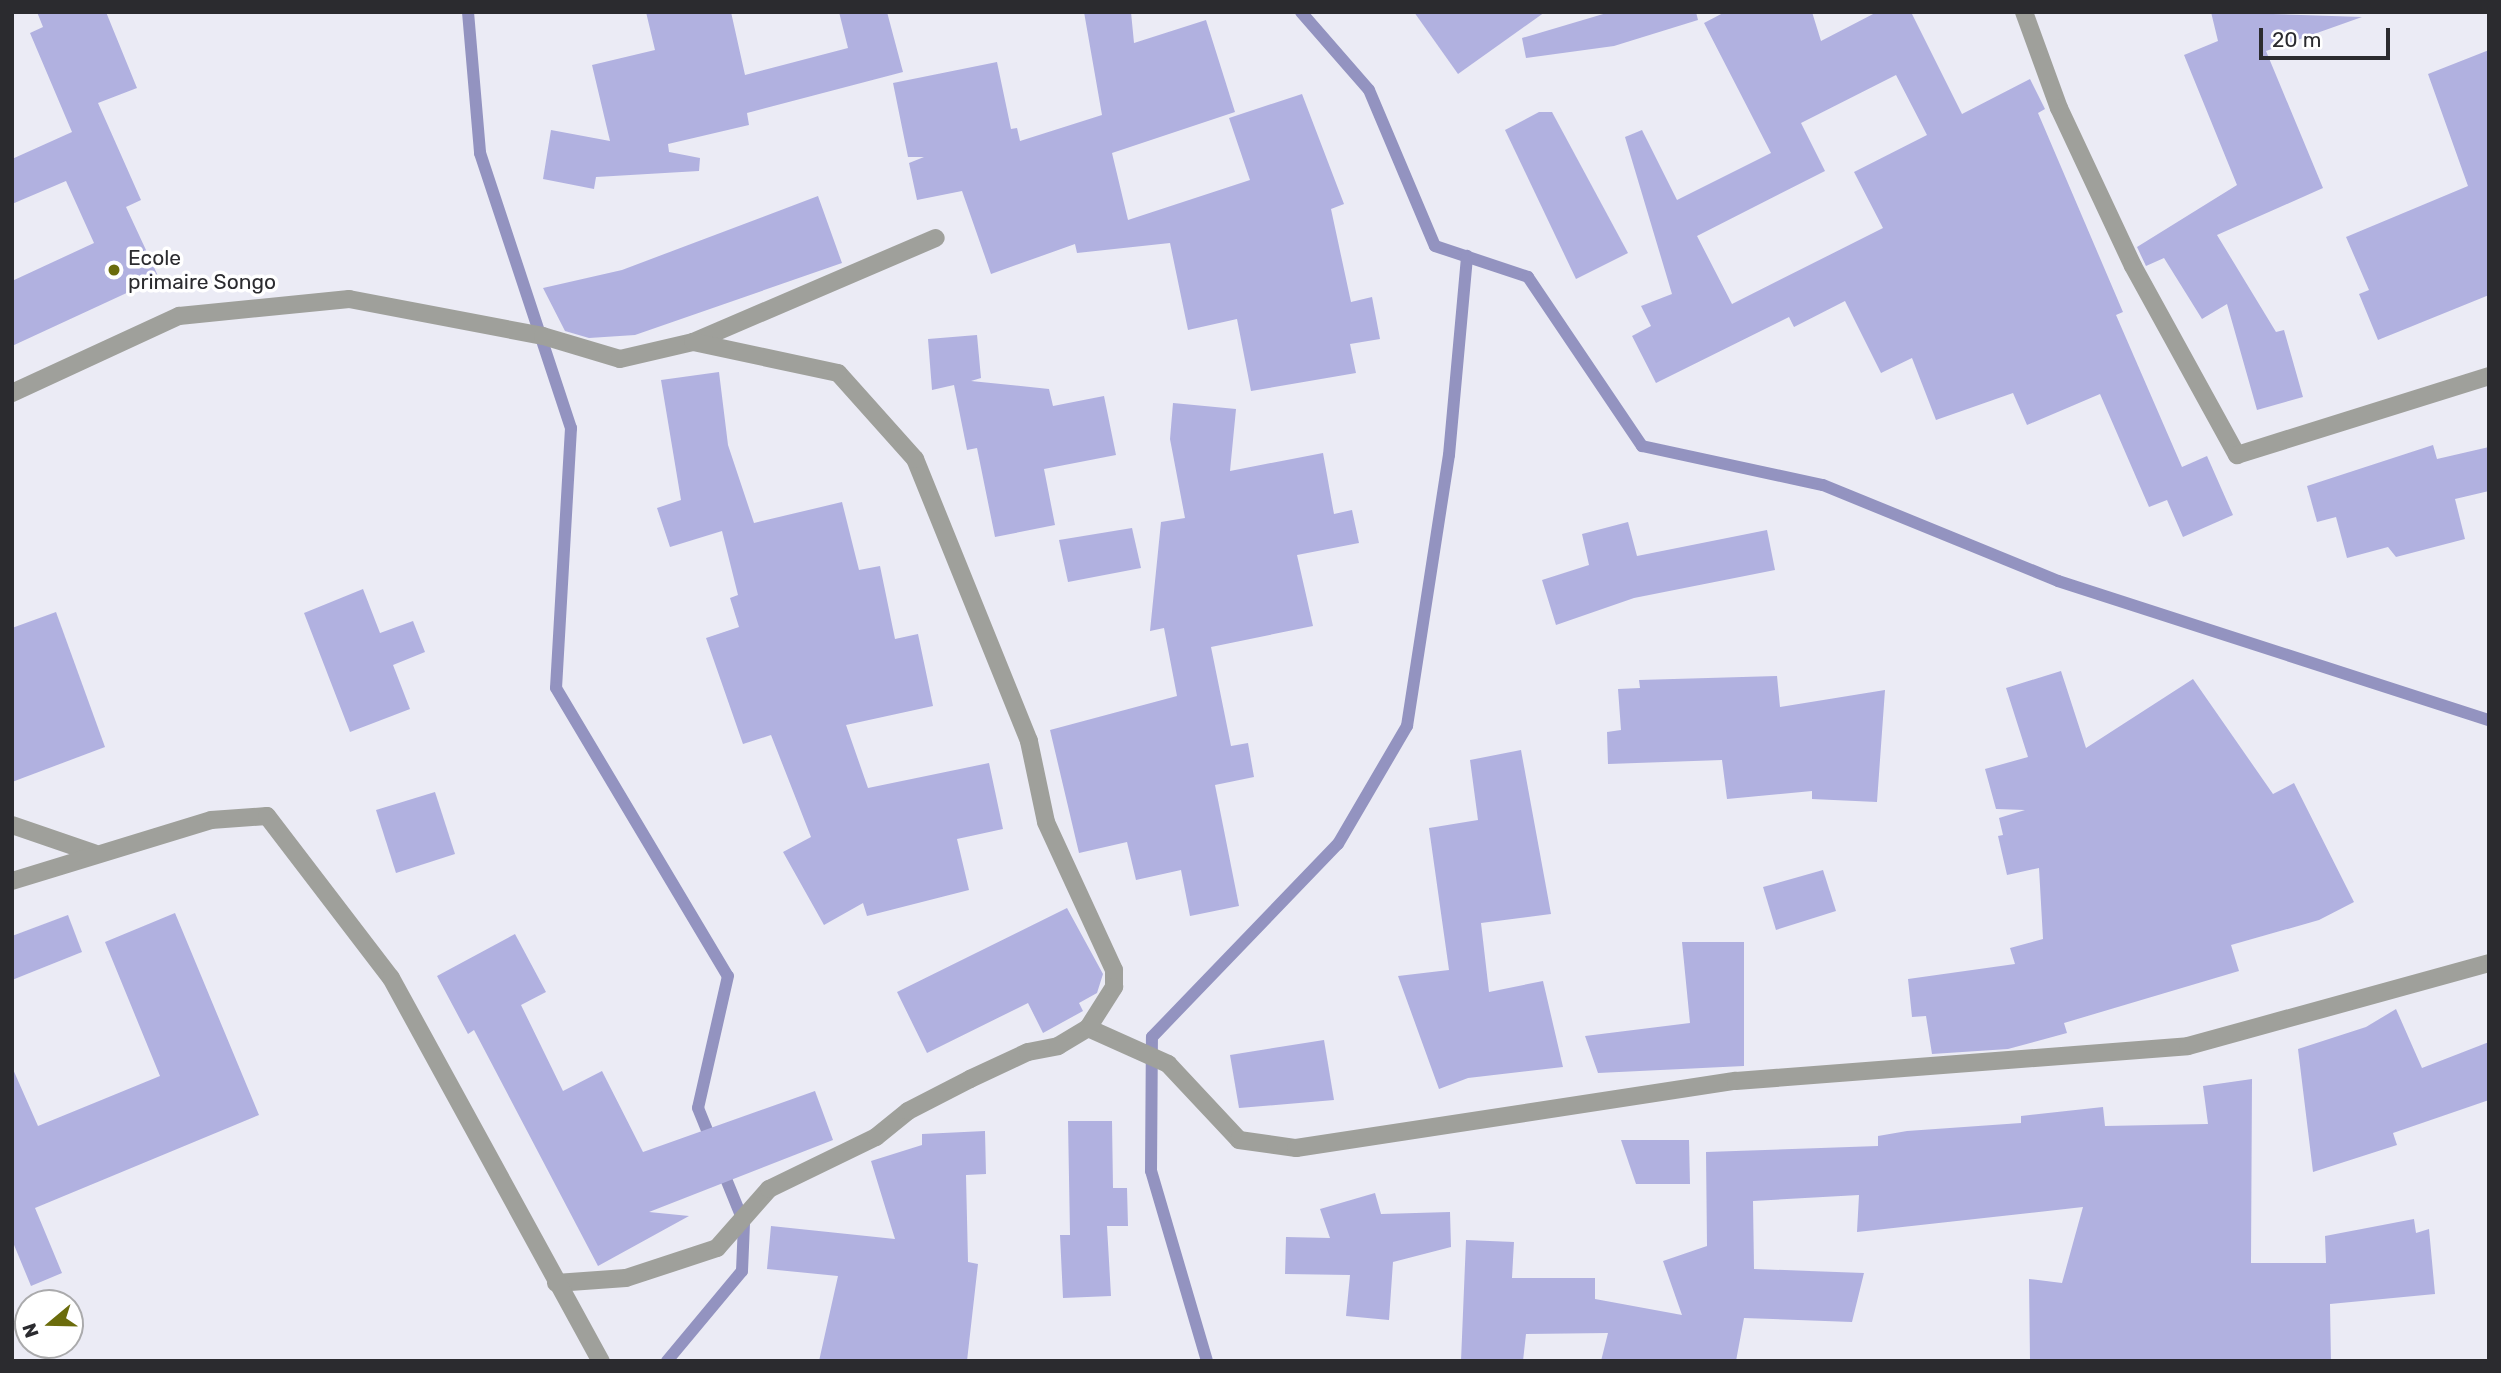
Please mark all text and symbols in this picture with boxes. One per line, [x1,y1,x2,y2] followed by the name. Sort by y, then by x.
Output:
[2263,14,2394,58] scale bar
[2272,27,2321,52] text: 20 m
[128,245,276,295] place label: Ecole primaire Songo
[106,262,122,278] marker: Ecole primaire Songo
[14,1289,84,1359] north arrow
[17,1320,44,1341] text: N

